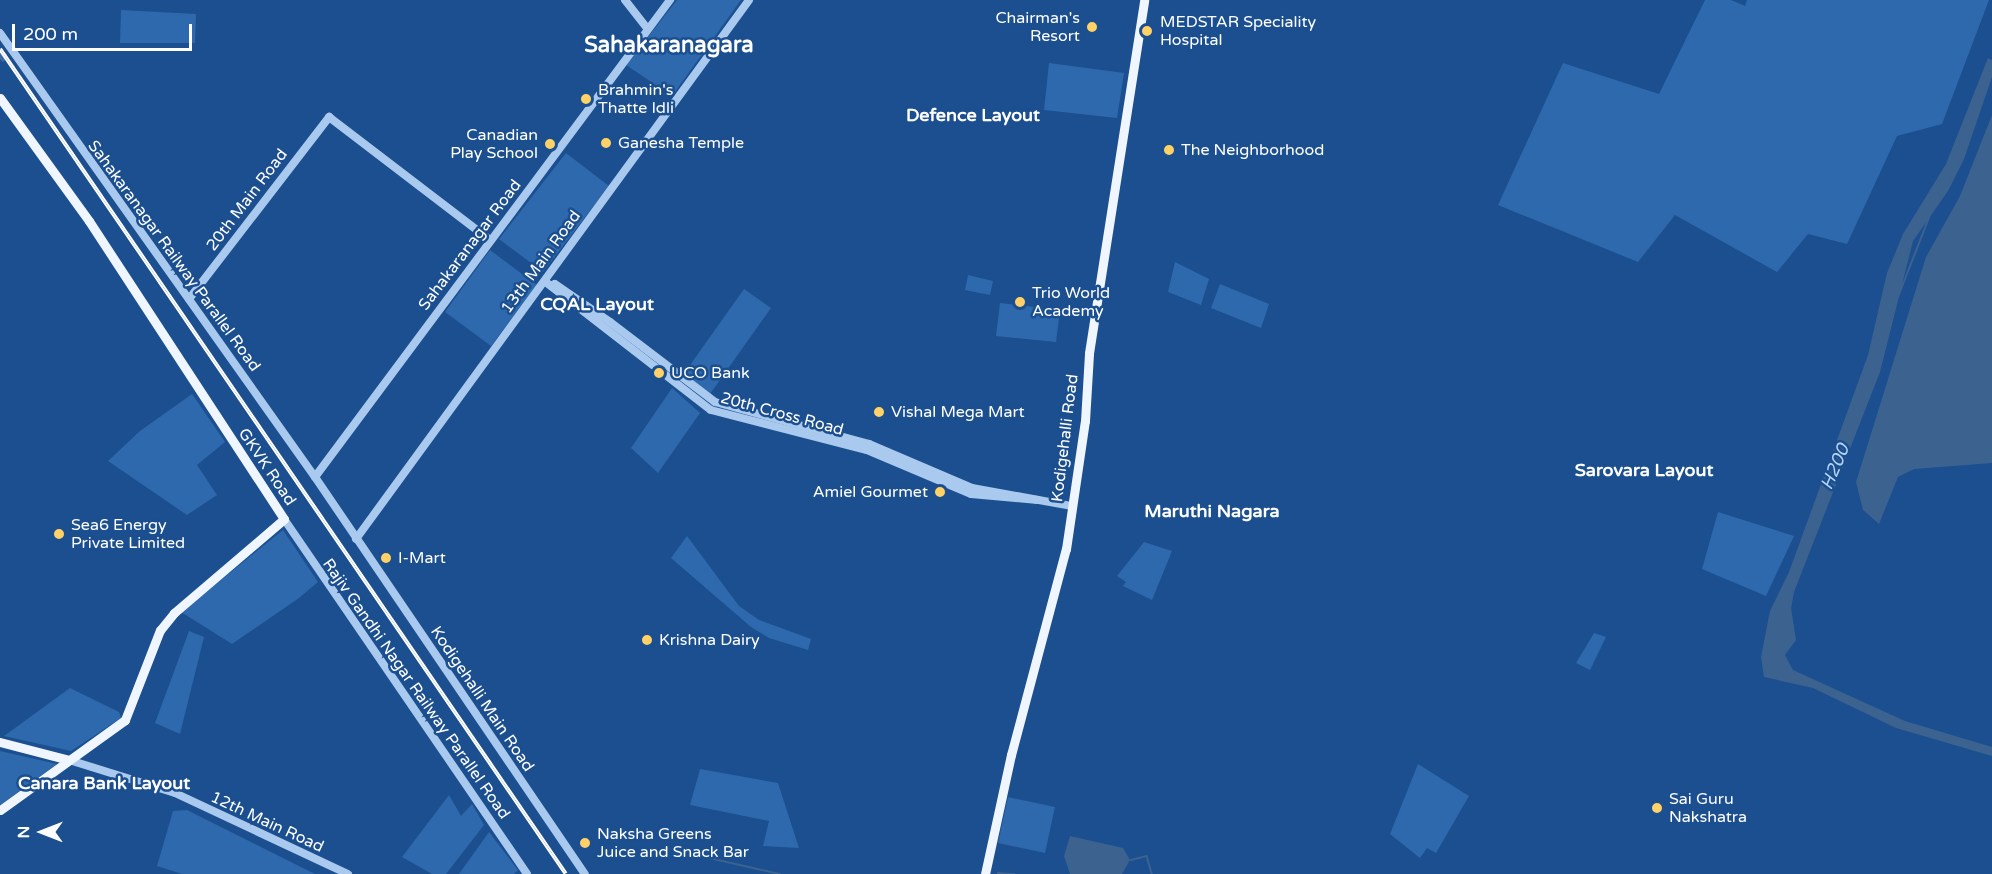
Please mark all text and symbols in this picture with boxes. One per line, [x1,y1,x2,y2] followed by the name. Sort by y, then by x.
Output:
[995,8,1080,46] place label: Chairman's Resort
[15,12,195,50] scale bar
[1160,12,1316,50] place label: MEDSTAR Speciality Hospital
[1085,20,1099,34] marker: Chairman's Resort
[1138,22,1156,40] marker: MEDSTAR Speciality Hospital
[23,23,78,45] text: 200 m
[584,33,754,59] district label: Sahakaranagara
[598,80,674,118] place label: Brahmin's Thatte Idli
[579,92,593,106] marker: Brahmin's Thatte Idli
[906,104,1040,126] district label: Defence Layout
[450,125,538,163] place label: Canadian Play School
[618,133,744,153] place label: Ganesha Temple
[599,136,613,150] marker: Ganesha Temple
[84,137,264,375] street label: Sahakaranagar Railway Parallel Road
[543,137,557,151] marker: Canadian Play School
[1181,140,1324,160] place label: The Neighborhood
[1162,143,1176,157] marker: The Neighborhood
[202,145,292,255] street label: 20th Main Road
[415,176,525,314] street label: Sahakaranagar Road
[497,207,585,317] street label: 13th Main Road
[1032,283,1110,321] place label: Trio World Academy
[540,293,654,315] district label: CQAL Layout
[1013,295,1027,309] marker: Trio World Academy
[671,363,750,383] place label: UCO Bank
[652,366,666,380] marker: UCO Bank
[1048,373,1082,503] street label: Kodigehalli Road
[718,388,846,440] street label: 20th Cross Road
[891,402,1025,422] place label: Vishal Mega Mart
[872,405,886,419] marker: Vishal Mega Mart
[234,425,300,509] street label: GKVK Road
[1816,441,1854,493] water label: H200
[1575,459,1713,481] district label: Sarovara Layout
[813,482,928,502] place label: Amiel Gourmet
[933,485,947,499] marker: Amiel Gourmet
[1144,500,1280,522] district label: Maruthi Nagara
[71,515,185,553] place label: Sea6 Energy Private Limited
[52,527,66,541] marker: Sea6 Energy Private Limited
[398,548,446,568] place label: I-Mart
[379,551,393,565] marker: I-Mart
[318,555,514,823] street label: Rajiv Gandhi Nagar Railway Parallel Road
[426,623,538,775] street label: Kodigehalli Main Road
[659,630,760,650] place label: Krishna Dairy
[640,633,654,647] marker: Krishna Dairy
[18,772,190,794] district label: Canara Bank Layout
[207,787,327,857] street label: 12th Main Road
[1669,789,1747,827] place label: Sai Guru Nakshatra
[1650,801,1664,815] marker: Sai Guru Nakshatra
[12,802,72,862] north arrow
[597,824,749,862] place label: Naksha Greens Juice and Snack Bar
[14,826,34,838] text: N
[578,836,592,850] marker: Naksha Greens Juice and Snack Bar

